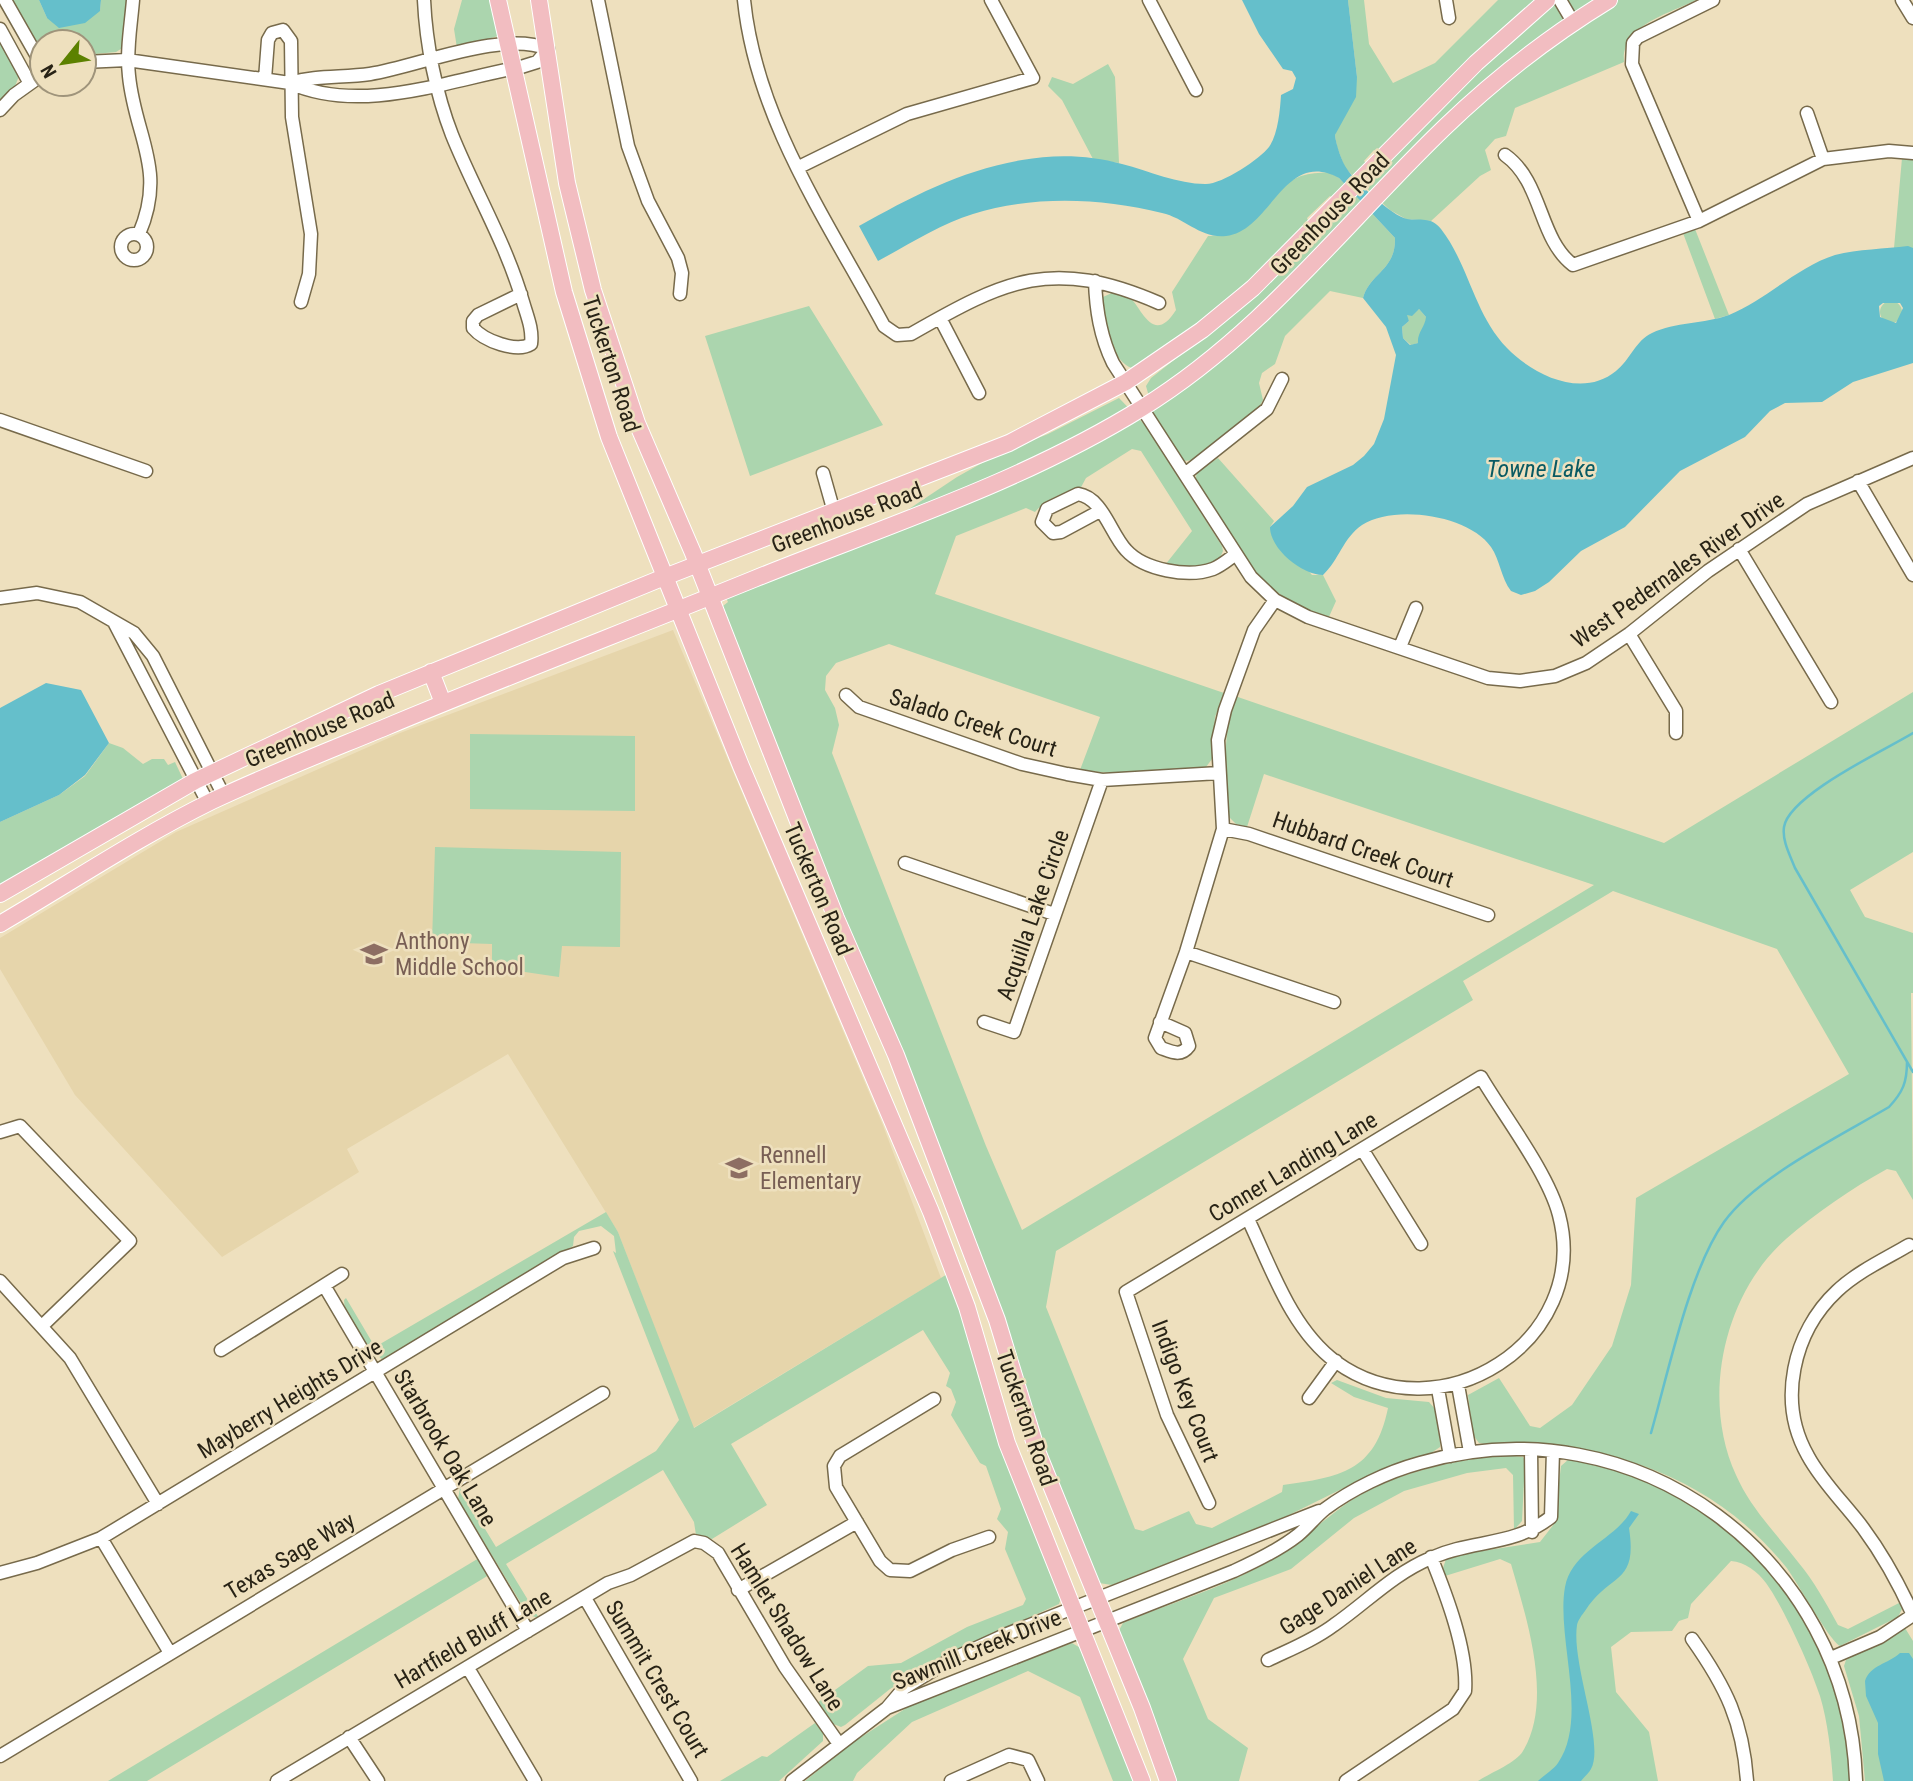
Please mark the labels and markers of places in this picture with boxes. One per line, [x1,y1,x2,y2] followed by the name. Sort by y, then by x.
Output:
[395,928,524,981] place label: Anthony Middle School
[359,939,389,969] school or university icon: Anthony Middle School
[760,1142,862,1195] place label: Rennell Elementary
[724,1153,754,1183] school or university icon: Rennell Elementary

